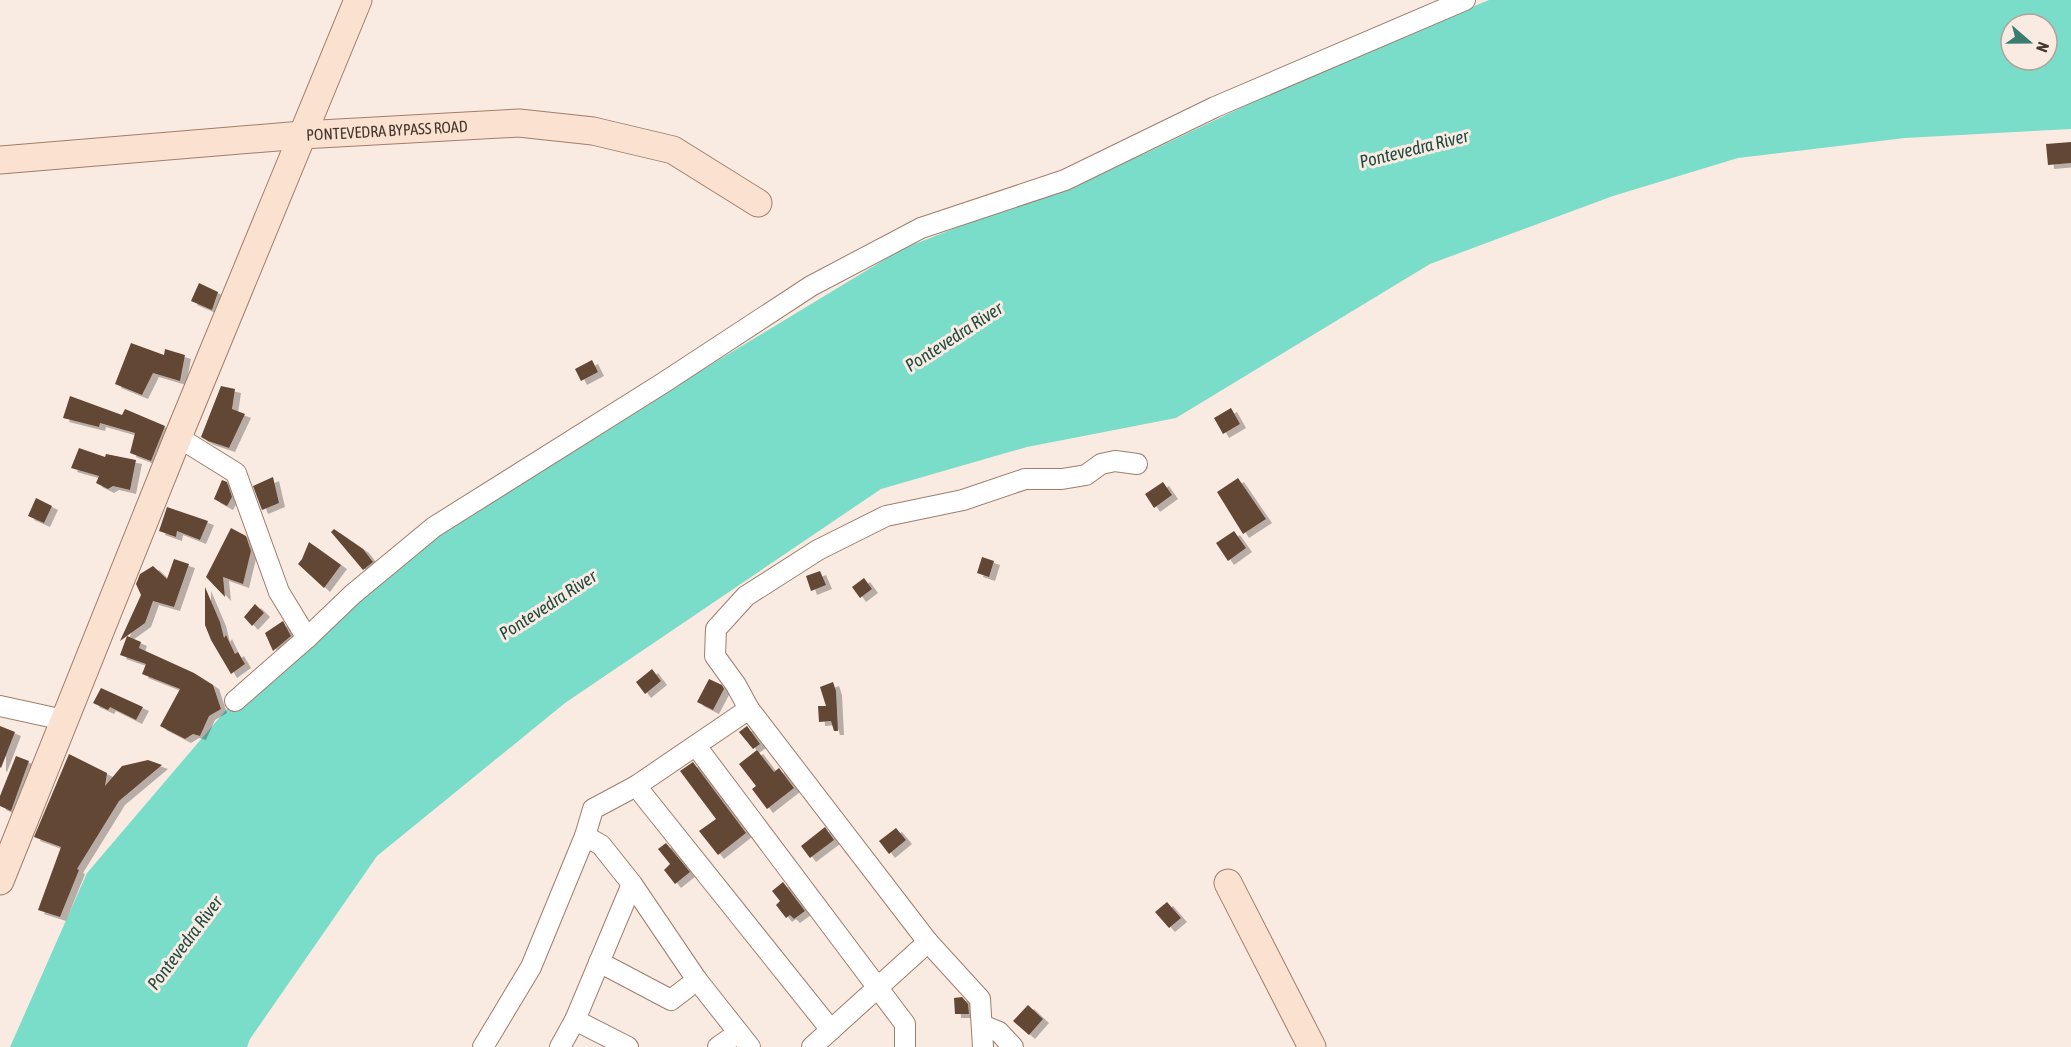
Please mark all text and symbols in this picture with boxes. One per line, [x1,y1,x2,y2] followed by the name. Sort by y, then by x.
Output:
[1999,12,2059,72] north arrow
[2033,40,2053,55] text: N
[306,117,468,144] street label: PONTEVEDRA BYPASS ROAD
[1357,125,1471,172] water label: Pontevedra River
[901,297,1007,376] water label: Pontevedra River
[495,565,601,644] water label: Pontevedra River
[143,891,227,994] water label: Pontevedra River

